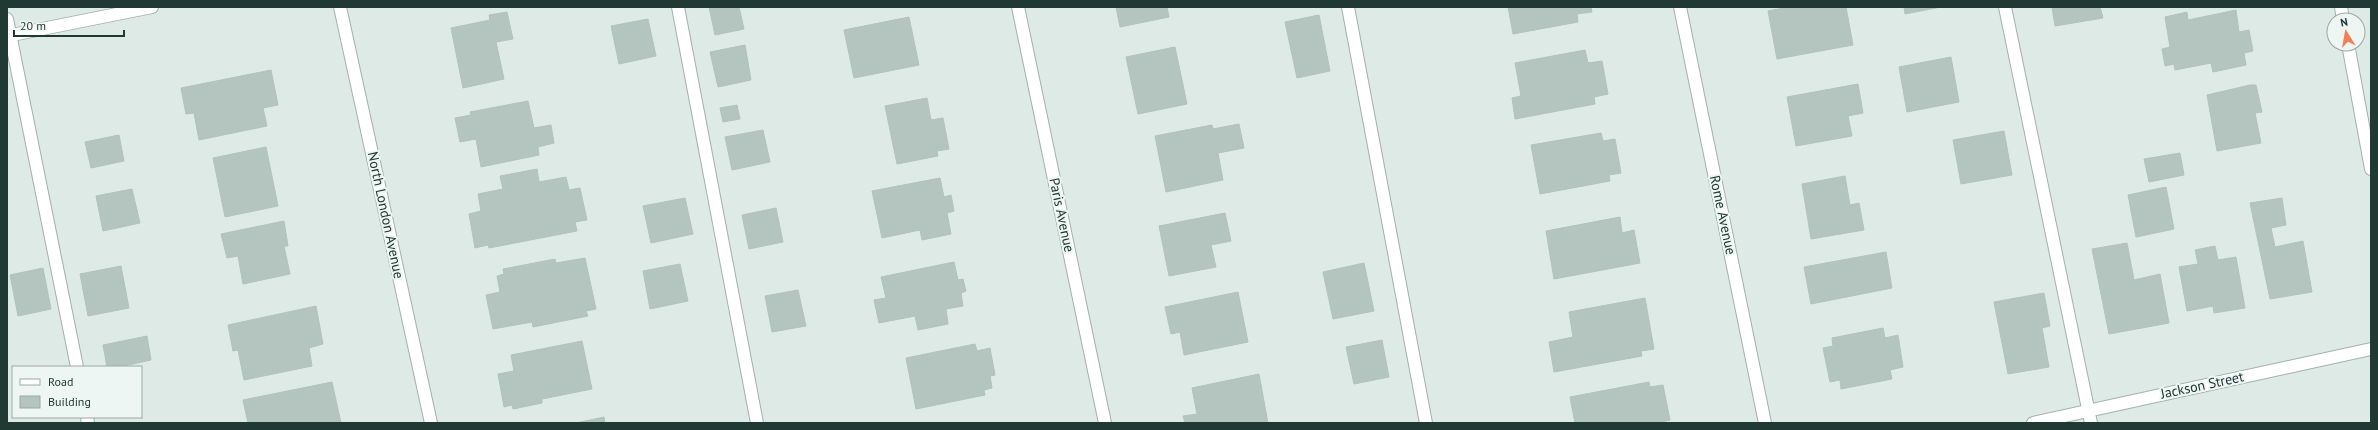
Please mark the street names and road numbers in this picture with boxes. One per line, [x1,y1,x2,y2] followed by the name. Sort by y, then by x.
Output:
[364,150,408,280] street label: North London Avenue
[1706,174,1740,256] street label: Rome Avenue
[1045,176,1079,254] street label: Paris Avenue
[2158,367,2245,403] street label: Jackson Street

